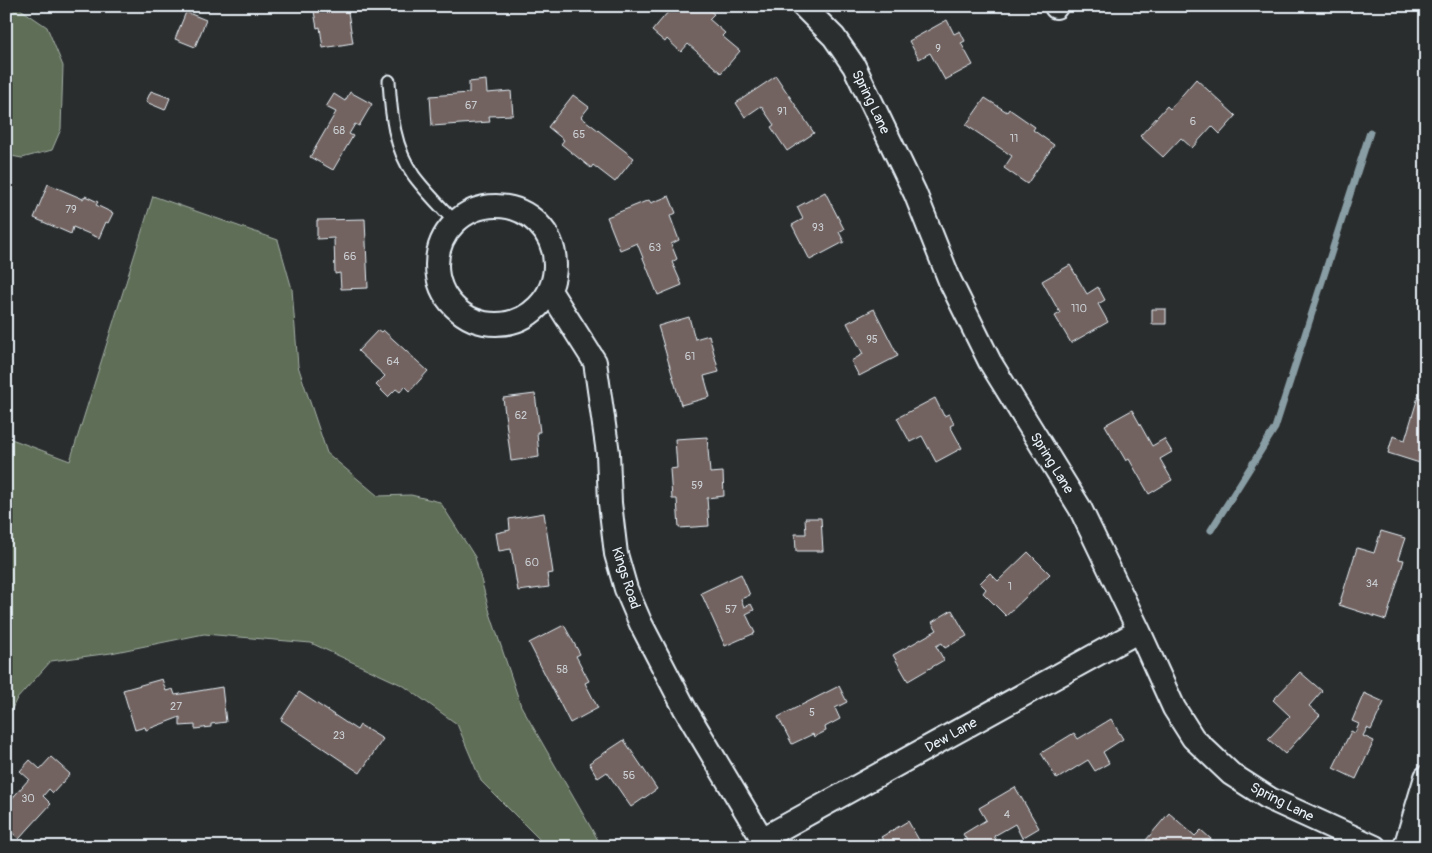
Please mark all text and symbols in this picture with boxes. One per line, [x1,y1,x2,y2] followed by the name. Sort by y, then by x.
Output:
[935,42,941,55] house number: 9
[848,67,894,137] street label: Spring Lane
[465,99,477,112] house number: 67
[777,105,787,118] house number: 91
[1190,115,1196,128] house number: 6
[333,124,345,137] house number: 68
[573,128,585,141] house number: 65
[1010,132,1018,145] house number: 11
[65,203,77,216] house number: 79
[812,221,824,234] house number: 93
[649,241,661,254] house number: 63
[344,250,356,263] house number: 66
[1071,302,1087,315] house number: 110
[866,333,878,346] house number: 95
[685,350,695,363] house number: 61
[387,355,400,368] house number: 64
[515,409,527,422] house number: 62
[1027,429,1078,497] street label: Spring Lane
[691,479,703,492] house number: 59
[608,545,644,611] street label: Kings Road
[525,556,539,569] house number: 60
[1366,577,1379,590] house number: 34
[1008,580,1012,593] house number: 1
[725,603,737,616] house number: 57
[556,663,568,676] house number: 58
[170,700,182,713] house number: 27
[809,706,815,719] house number: 5
[922,714,980,756] street label: Dew Lane
[333,729,345,742] house number: 23
[623,769,635,782] house number: 56
[1247,779,1317,825] street label: Spring Lane
[21,792,35,805] house number: 30
[1004,808,1011,821] house number: 4

